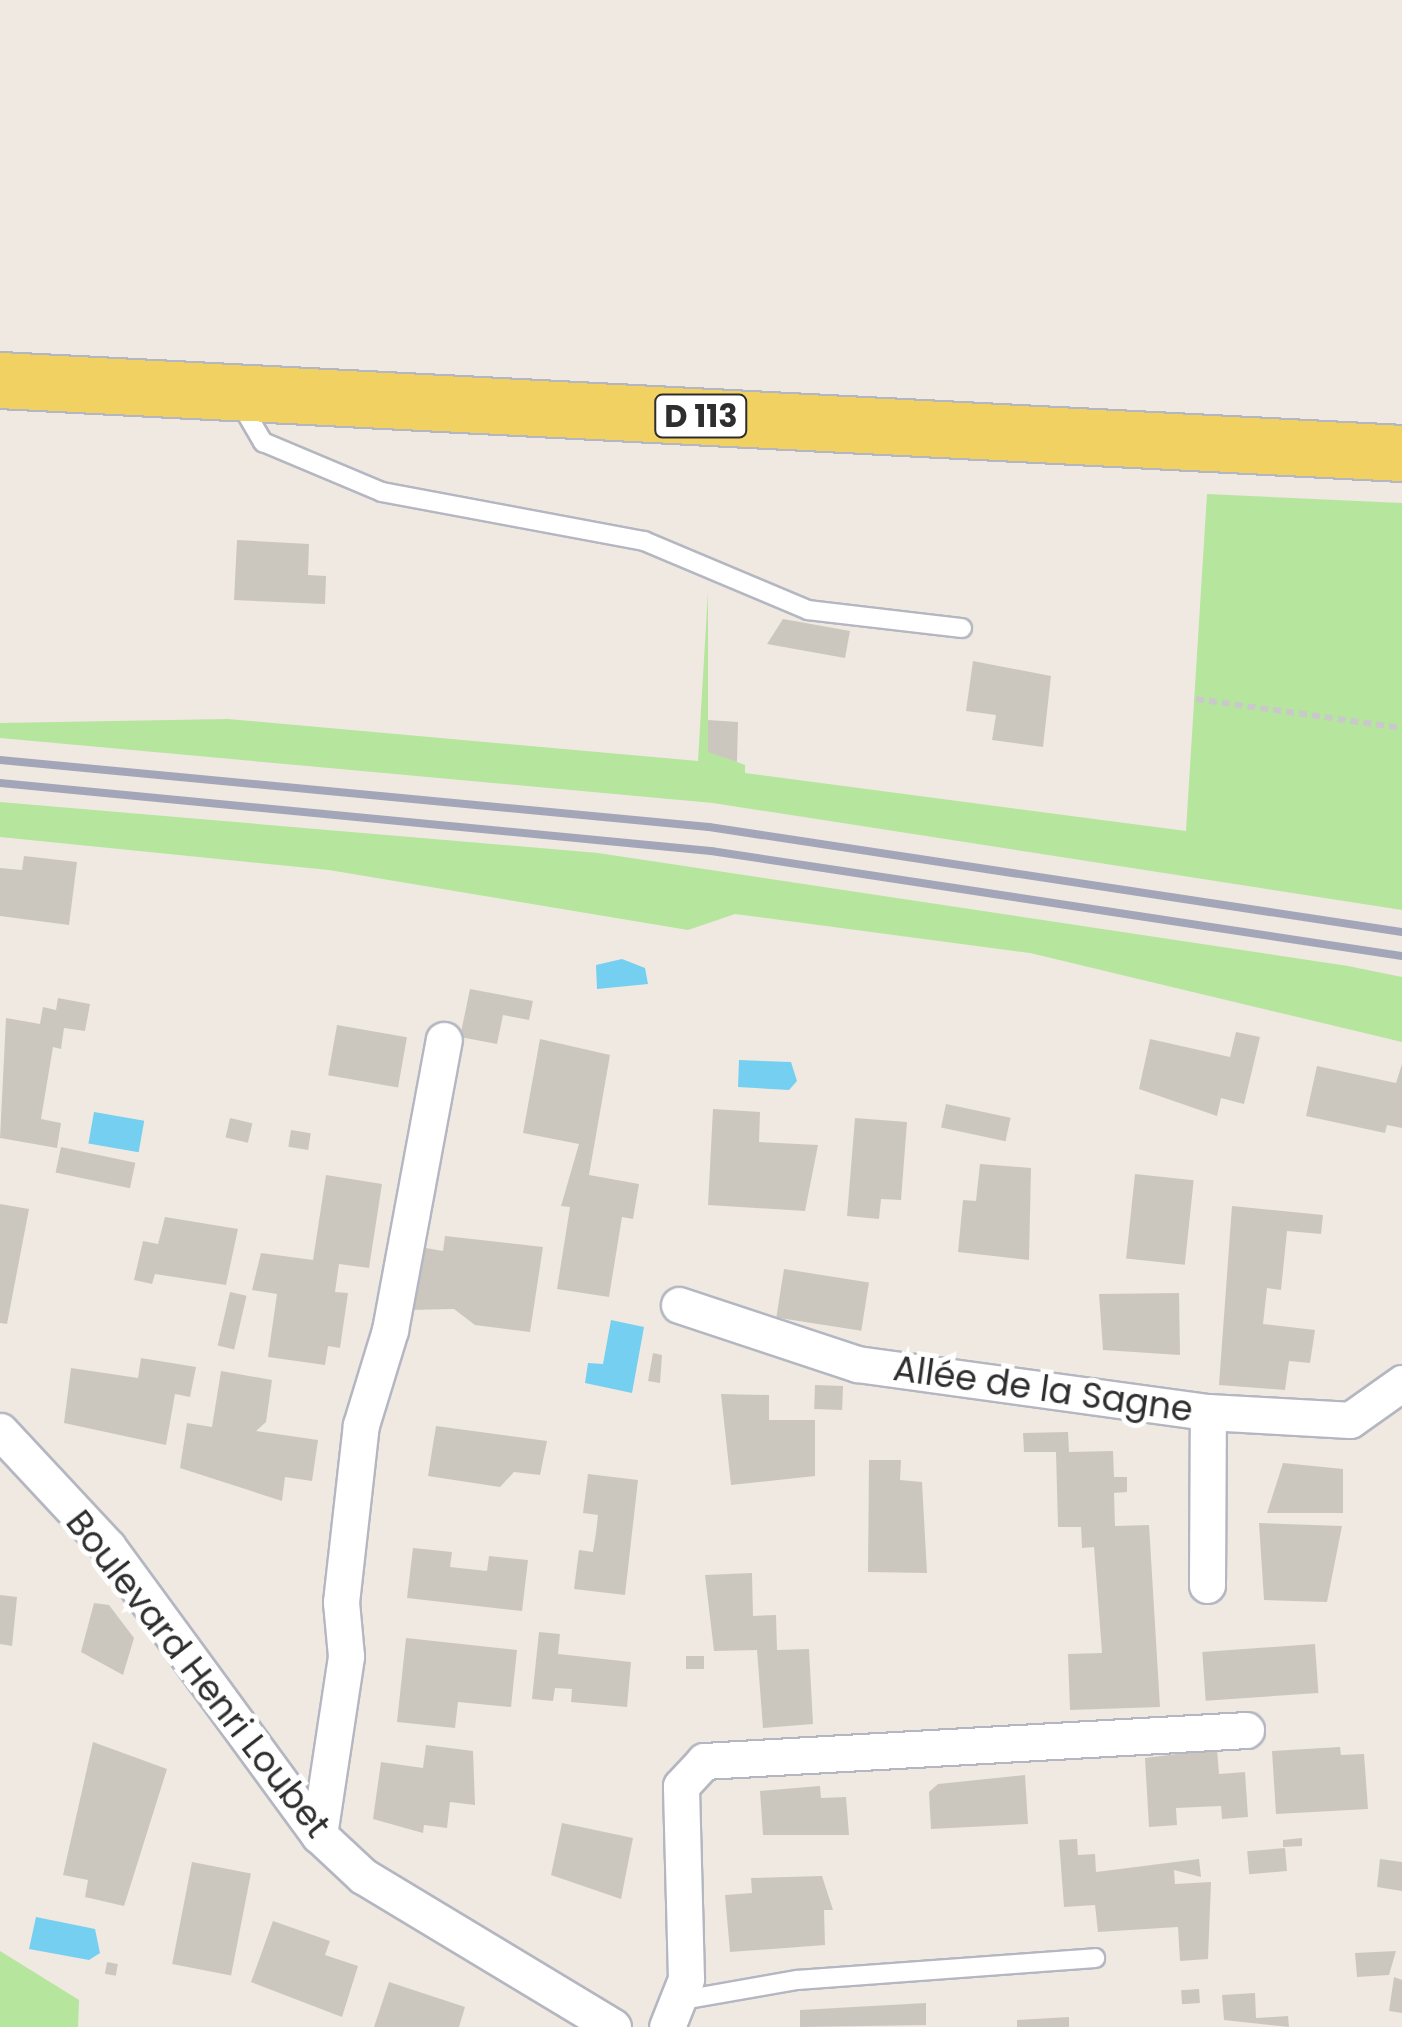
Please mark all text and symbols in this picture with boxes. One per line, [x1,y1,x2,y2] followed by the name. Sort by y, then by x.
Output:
[654,389,748,443] road number: D 113
[891,1347,1195,1431] street label: Allée de la Sagne
[57,1502,339,1846] street label: Boulevard Henri Loubet

